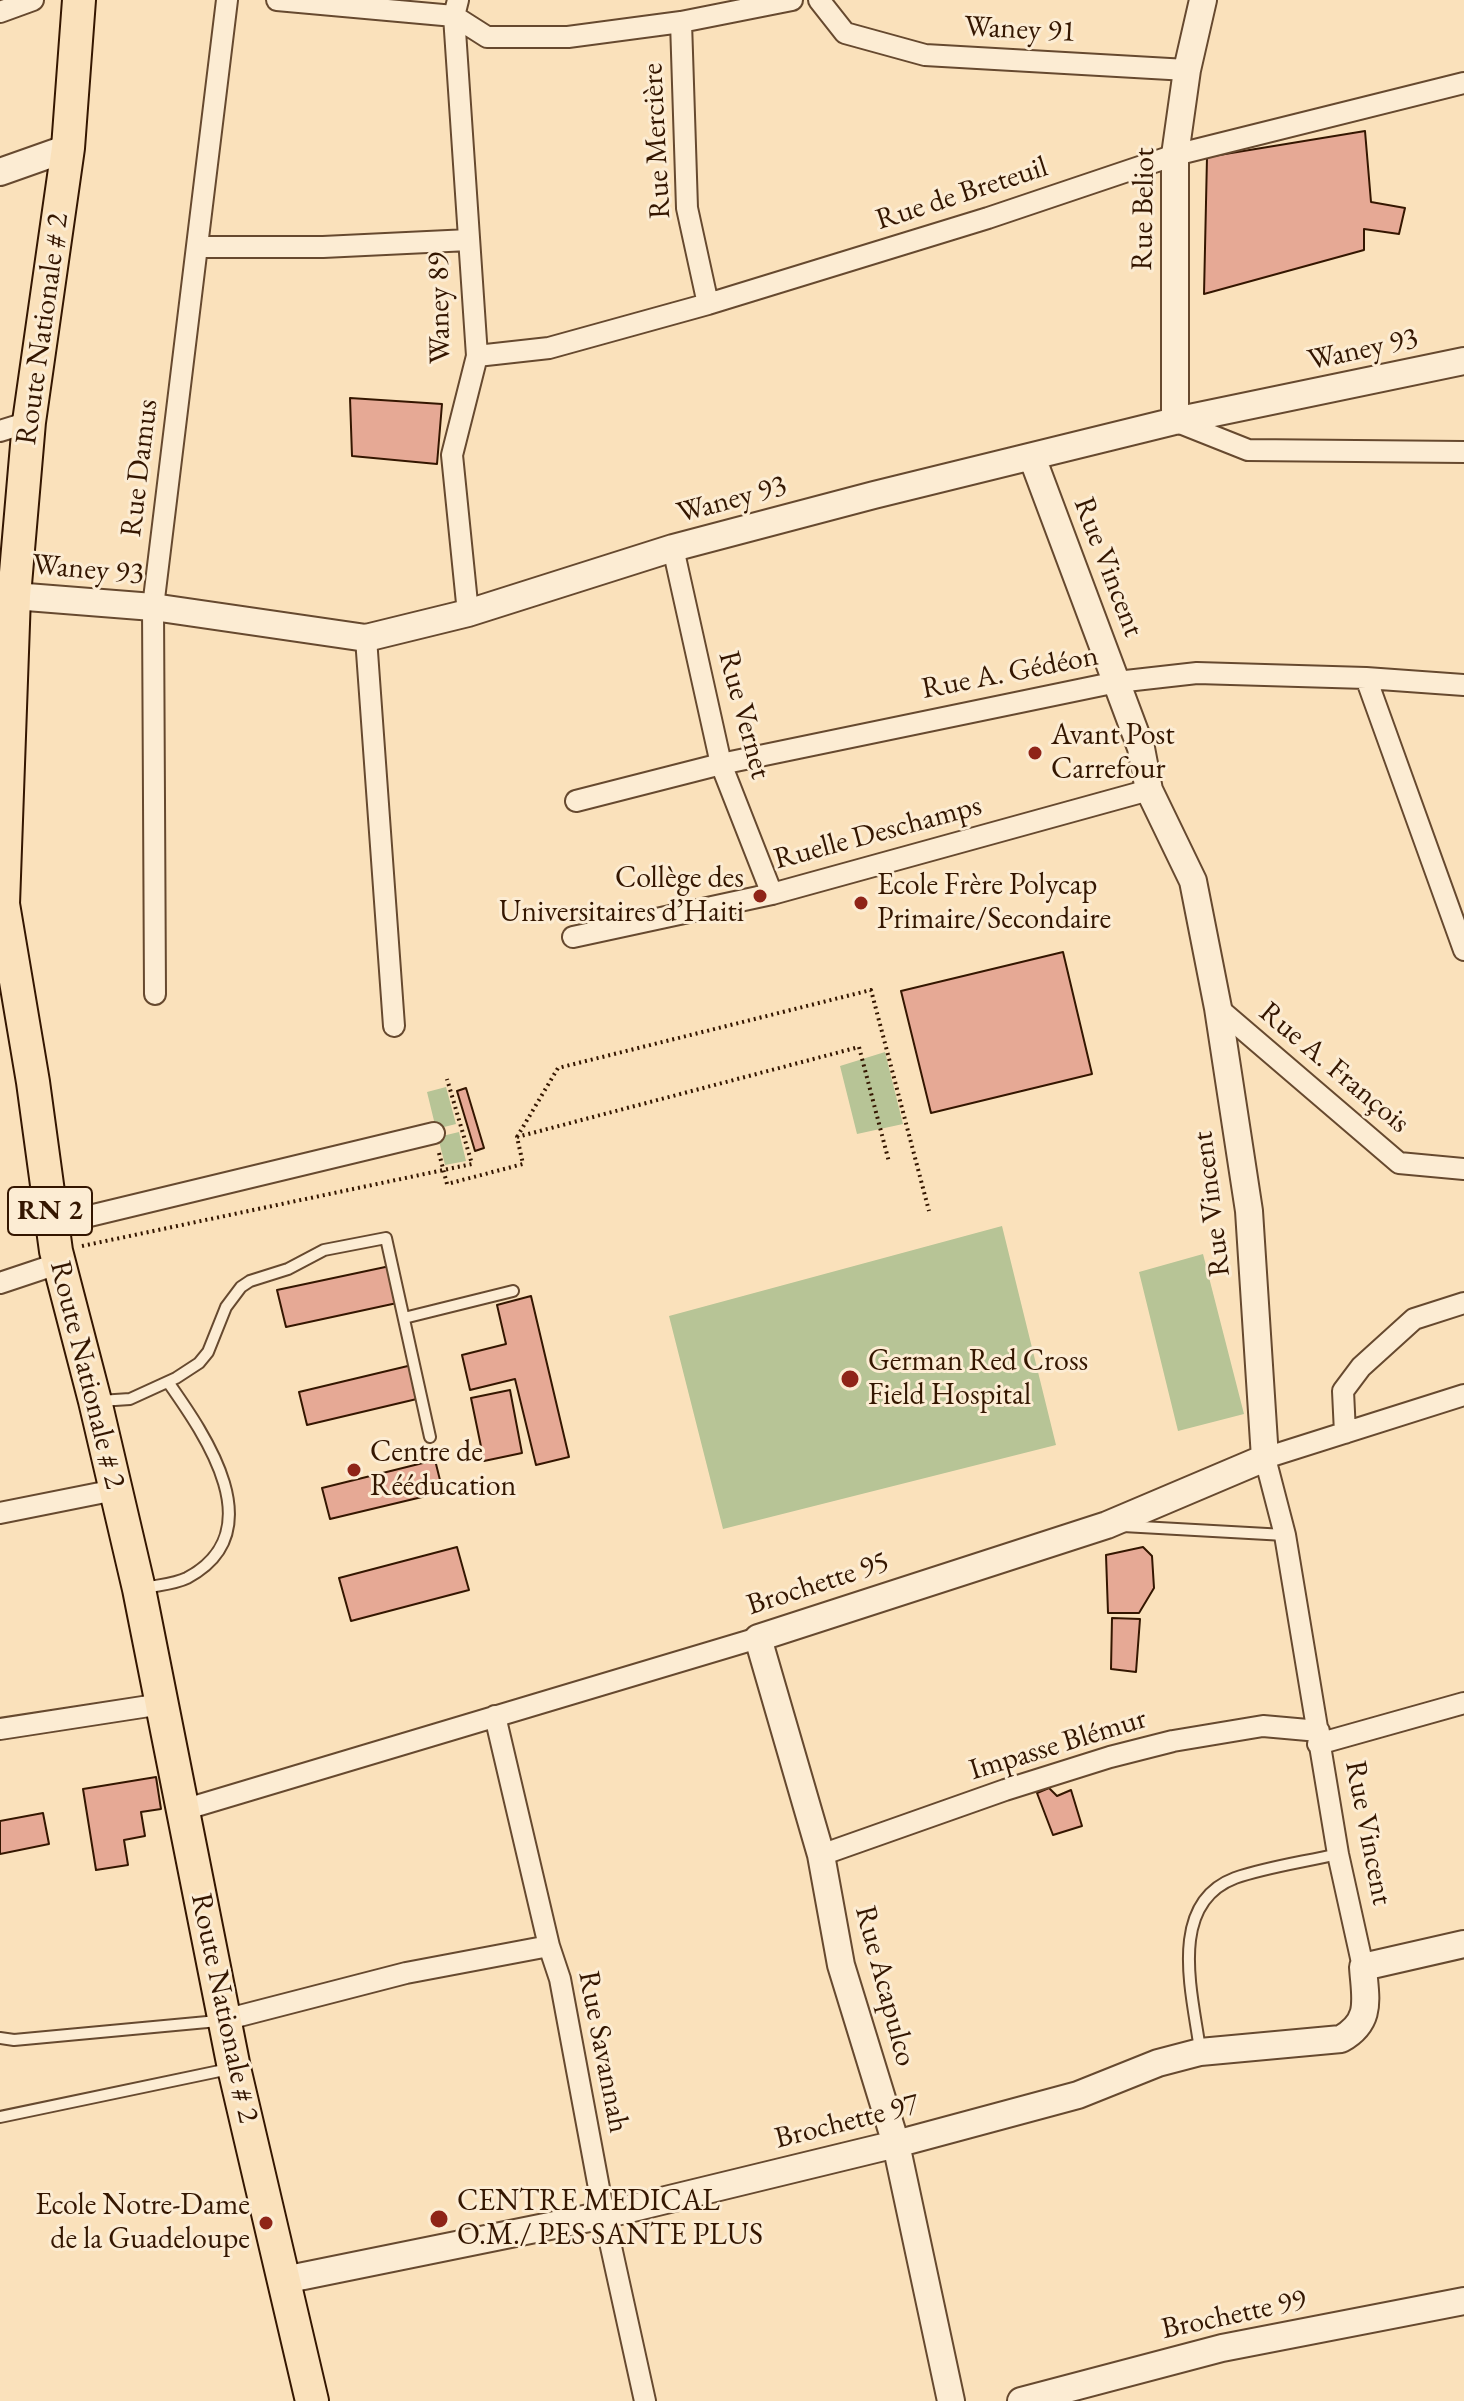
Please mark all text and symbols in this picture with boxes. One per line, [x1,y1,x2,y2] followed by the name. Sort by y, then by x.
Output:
[963,9,1077,51] street label: Waney 91
[635,62,679,220] street label: Rue Mercière
[1125,147,1163,271] street label: Rue Beliot
[872,149,1052,239] street label: Rue de Breteuil
[9,211,77,447] street label: Route Nationale # 2
[421,252,459,364] street label: Waney 89
[1305,321,1421,379] street label: Waney 93
[114,397,166,539] street label: Rue Damus
[673,468,791,532] street label: Waney 93
[1065,492,1151,642] street label: Rue Vincent
[31,547,145,593] street label: Waney 93
[919,638,1101,708] street label: Rue A. Gédéon
[710,647,778,783] street label: Rue Vernet
[1051,718,1175,788] place label: Avant Post Carrefour
[1026,744,1044,762] marker: Avant Post Carrefour
[770,788,986,878] street label: Ruelle Deschamps
[499,861,744,932] place label: Collège des Universitaires d’Haiti
[877,868,1111,938] place label: Ecole Frère Polycap Primaire/Secondaire
[751,887,769,905] marker: Collège des Universitaires d’Haiti
[852,894,870,912] marker: Ecole Frère Polycap Primaire/Secondaire
[1251,995,1417,1141] street label: Rue A. François
[1185,1129,1239,1279] street label: Rue Vincent
[8,1187,92,1235] road number: RN 2
[41,1257,133,1493] street label: Route Nationale # 2
[868,1344,1088,1414] place label: German Red Cross Field Hospital
[839,1368,861,1390] marker: German Red Cross Field Hospital
[370,1435,516,1506] place label: Centre de Rééducation
[345,1461,363,1479] marker: Centre de Rééducation
[742,1544,894,1624] street label: Brochette 95
[965,1701,1151,1789] street label: Impasse Blémur
[1336,1758,1400,1908] street label: Rue Vincent
[182,1890,266,2126] street label: Route Nationale # 2
[846,1902,924,2070] street label: Rue Acapulco
[570,1968,636,2136] street label: Rue Savannah
[771,2087,923,2157] street label: Brochette 97
[457,2184,763,2254] place label: CENTRE MEDICAL O.M./ PES SANTE PLUS
[35,2188,250,2258] place label: Ecole Notre-Dame de la Guadeloupe
[428,2208,450,2230] marker: CENTRE MEDICAL O.M./ PES SANTE PLUS
[257,2214,275,2232] marker: Ecole Notre-Dame de la Guadeloupe
[1158,2282,1310,2348] street label: Brochette 99

